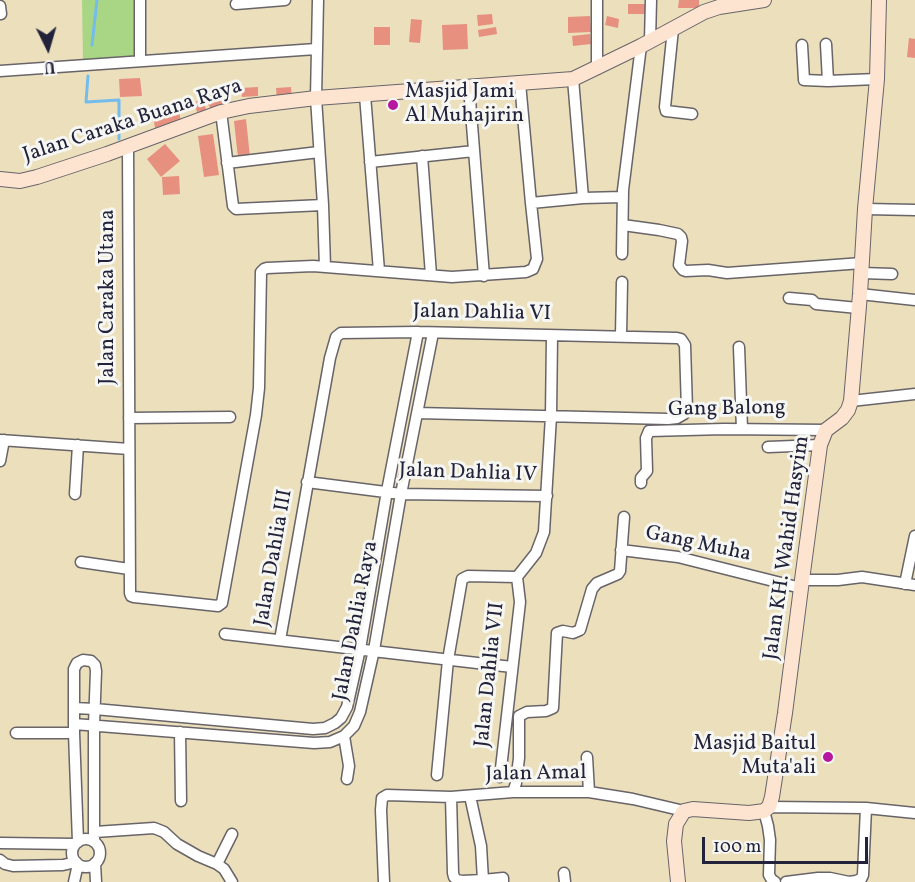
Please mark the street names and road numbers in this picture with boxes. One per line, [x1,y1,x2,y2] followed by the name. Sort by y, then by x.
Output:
[20,75,246,169] street label: Jalan Caraka Buana Raya
[96,209,122,385] street label: Jalan Caraka Utana
[413,300,551,328] street label: Jalan Dahlia VI
[668,396,786,424] street label: Gang Balong
[760,434,816,662] street label: Jalan KH. Wahid Hasyim
[398,459,538,489] street label: Jalan Dahlia IV
[251,488,299,628] street label: Jalan Dahlia III
[643,522,753,568] street label: Gang Muha
[329,539,385,703] street label: Jalan Dahlia Raya
[471,601,511,749] street label: Jalan Dahlia VII
[485,762,587,788] street label: Jalan Amal

